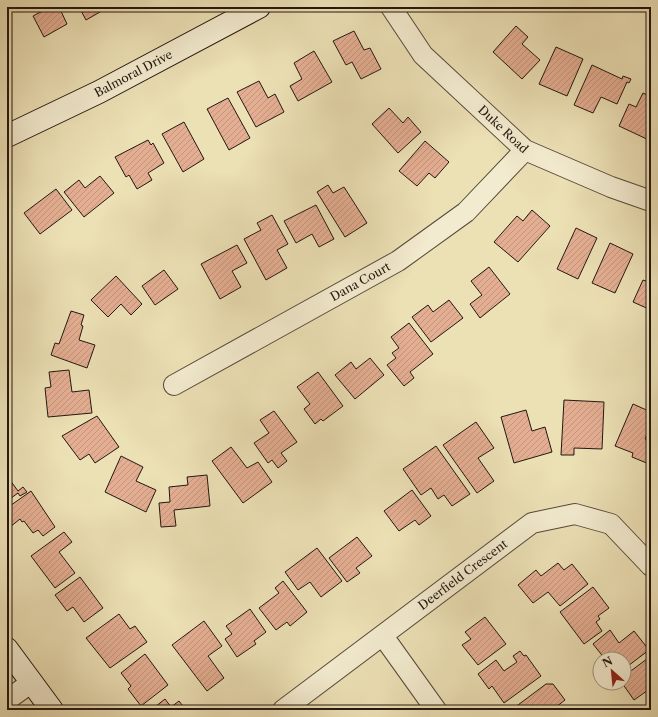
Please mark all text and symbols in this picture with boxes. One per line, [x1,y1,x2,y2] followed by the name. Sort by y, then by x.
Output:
[92,46,175,100] street label: Balmoral Drive
[475,102,532,157] street label: Duke Road
[327,258,393,304] street label: Dana Court
[415,536,511,613] street label: Deerfield Crescent
[592,651,632,691] north arrow
[600,653,615,670] text: N

